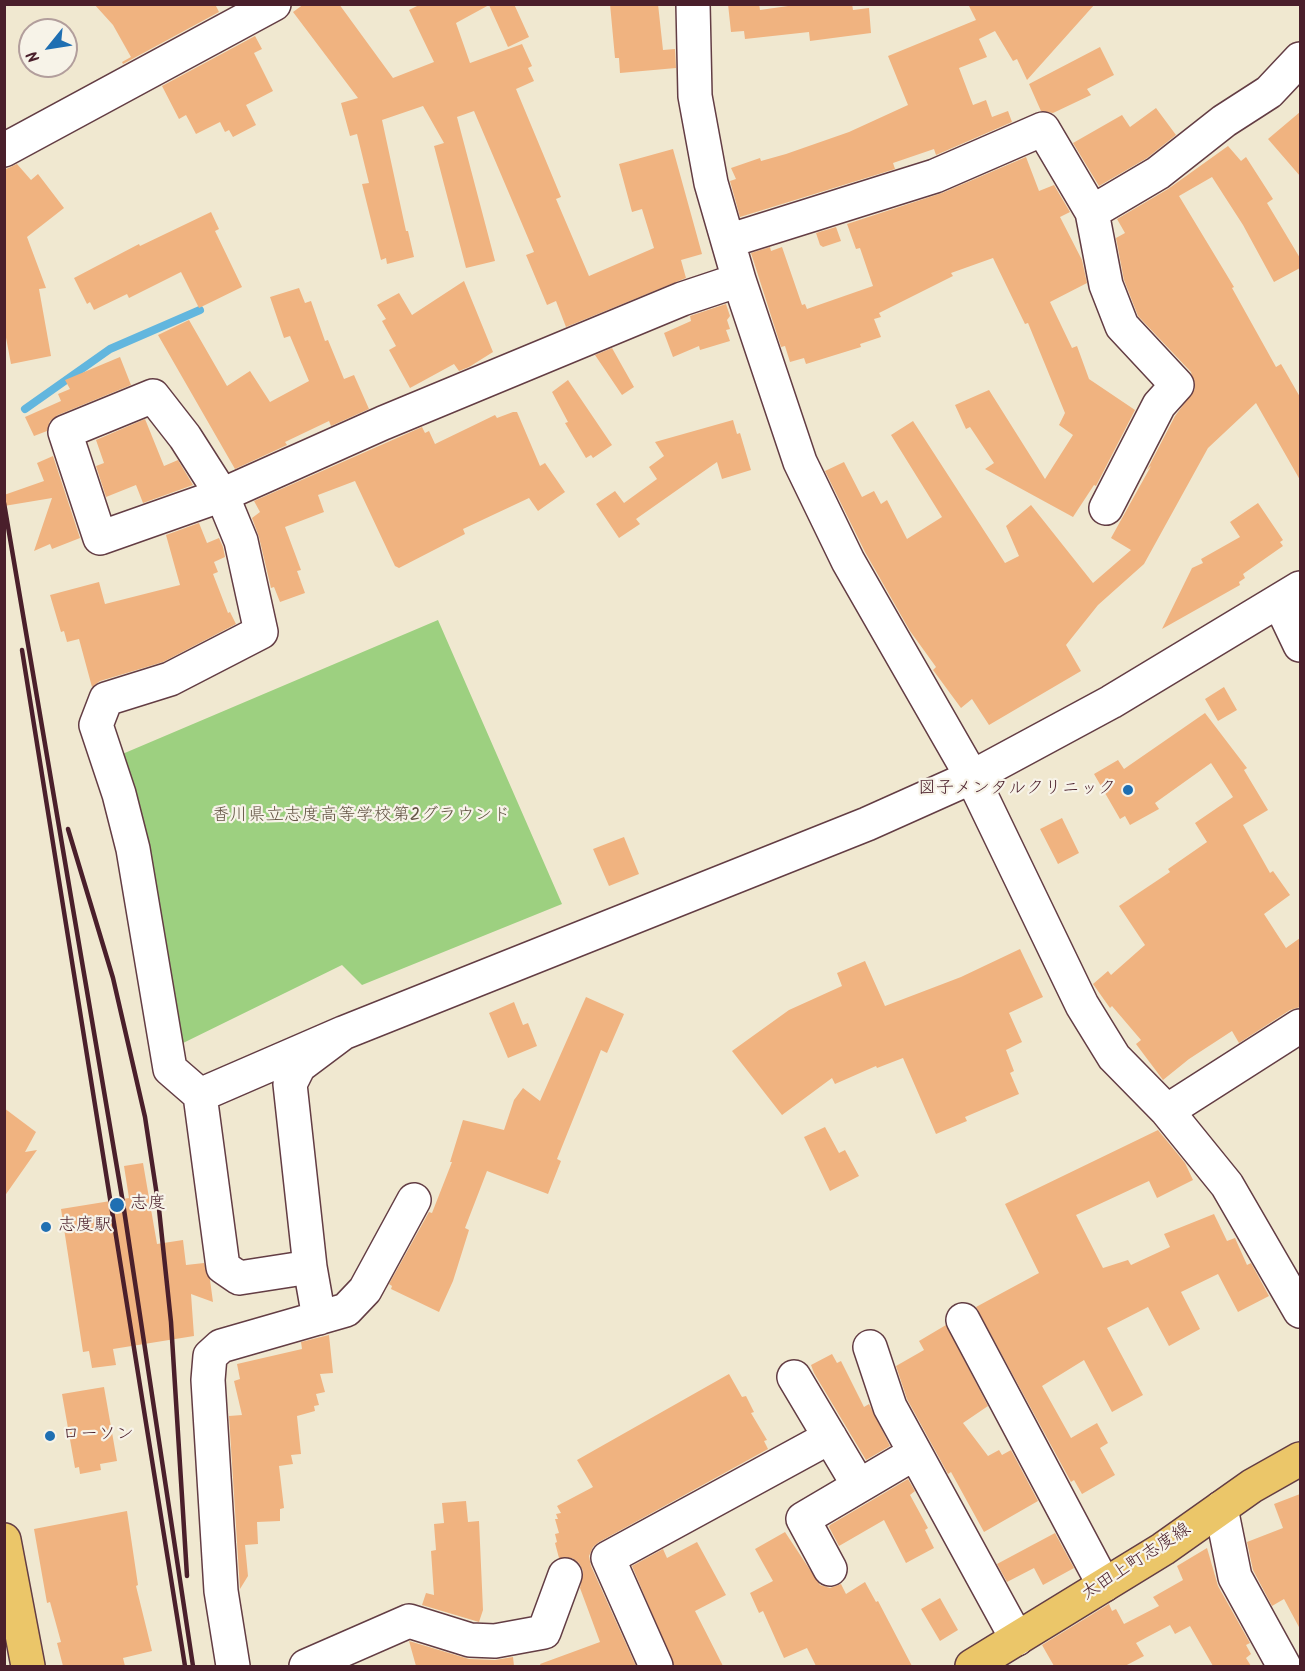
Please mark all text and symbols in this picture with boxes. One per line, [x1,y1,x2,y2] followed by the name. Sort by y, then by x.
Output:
[18,18,78,78] north arrow
[20,46,47,67] text: N
[918,779,1116,801] place label: 図子メンタルクリニック
[1121,783,1135,797] marker: 図子メンタルクリニック
[212,806,510,828] park label: 香川県立志度高等学校第2グラウンド
[130,1194,166,1216] place label: 志度
[108,1196,126,1214] marker: 志度
[58,1216,112,1238] place label: 志度駅
[39,1220,53,1234] marker: 志度駅
[62,1425,134,1447] place label: ローソン
[43,1429,57,1443] marker: ローソン
[1078,1520,1196,1606] street label: 太田上町志度線

